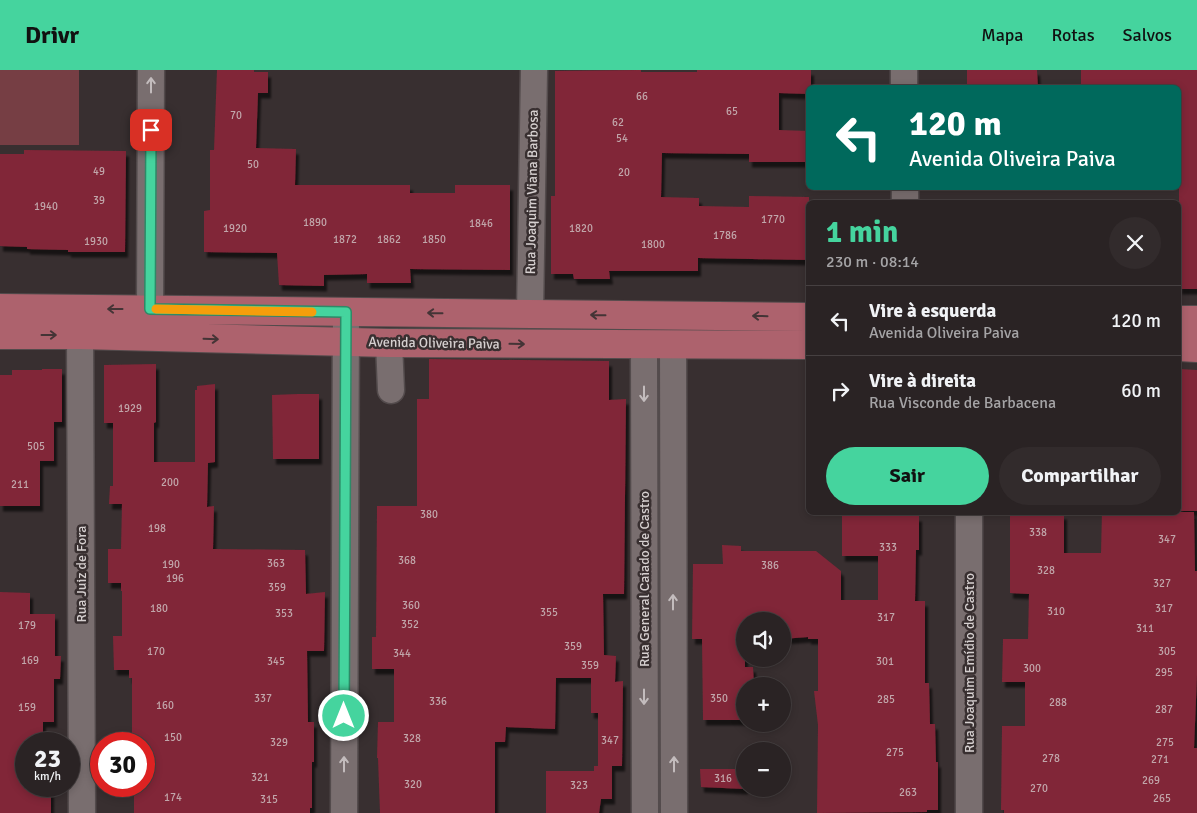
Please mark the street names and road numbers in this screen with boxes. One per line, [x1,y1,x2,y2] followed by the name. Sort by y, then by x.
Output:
[522,109,542,275] street label: Rua Joaquim Viana Barbosa
[368,333,500,353] street label: Avenida Oliveira Paiva
[636,491,653,667] street label: Rua General Caiado de Castro
[73,526,90,622] street label: Rua Juiz de Fora
[961,573,978,753] street label: Rua Joaquim Emídio de Castro

